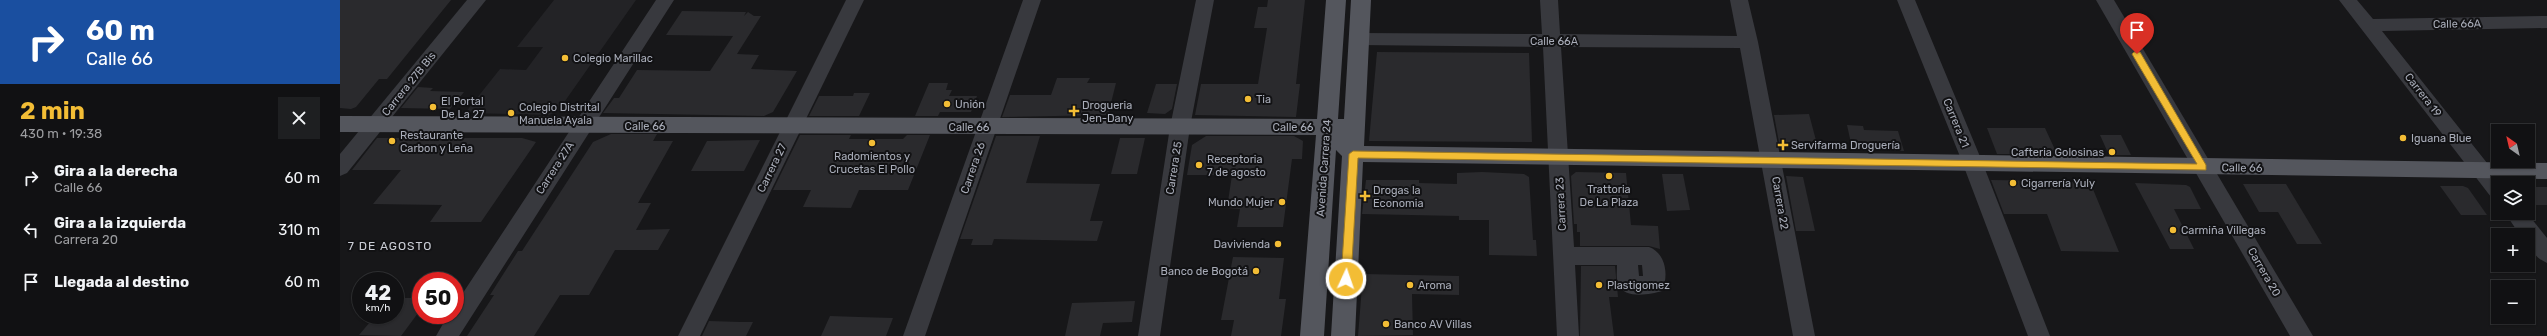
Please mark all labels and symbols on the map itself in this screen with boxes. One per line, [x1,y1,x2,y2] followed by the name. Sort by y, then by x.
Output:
[2120,13,2154,54] pin
[2433,17,2482,31] street label: Calle 66A
[1530,35,1579,48] street label: Calle 66A
[379,49,439,119] street label: Carrera 27B Bis
[573,52,653,65] place label: Colegio Marillac
[560,53,570,63] marker: Colegio Marillac
[2402,71,2444,119] street label: Carrera 19
[1256,93,1271,106] place label: Tia
[1243,94,1253,104] marker: Tia
[441,95,485,121] place label: El Portal De La 27
[1940,97,1972,149] street label: Carrera 21
[955,98,985,111] place label: Unión
[942,99,952,109] marker: Unión
[1082,99,1133,125] place label: Drogueria Jen-Dany
[519,101,600,127] place label: Colegio Distrital Manuela Ayala
[428,102,438,112] marker: El Portal De La 27
[1069,106,1079,116] marker: Drogueria Jen-Dany
[506,108,516,118] marker: Colegio Distrital Manuela Ayala
[1314,119,1334,217] street label: Avenida Carrera 24
[625,120,666,133] street label: Calle 66
[949,121,990,134] street label: Calle 66
[1273,121,1314,134] street label: Calle 66
[2491,124,2535,168] north arrow
[400,129,473,155] place label: Restaurante Carbon y Leña
[2411,132,2472,145] place label: Iguana Blue
[2398,133,2408,143] marker: Iguana Blue
[387,136,397,146] marker: Restaurante Carbon y Leña
[867,138,877,148] marker: Radomientos y Crucetas El Pollo
[533,139,577,197] street label: Carrera 27A
[1791,139,1900,152] place label: Servifarma Droguería
[958,140,988,196] street label: Carrera 26
[1163,140,1185,196] street label: Carrera 25
[1778,140,1788,150] marker: Servifarma Droguería
[755,141,790,195] street label: Carrera 27
[2011,146,2104,159] place label: Cafteria Golosinas
[2107,147,2117,157] marker: Cafteria Golosinas
[829,150,915,176] place label: Radomientos y Crucetas El Pollo
[1207,153,1266,179] place label: Receptoria 7 de agosto
[1194,160,1204,170] marker: Receptoria 7 de agosto
[2221,161,2263,175] street label: Calle 66
[1604,171,1614,181] marker: Trattoria De La Plaza
[1769,175,1791,231] street label: Carrera 22
[1553,176,1569,231] street label: Carrera 23
[2021,177,2095,190] place label: Cigarrería Yuly
[2008,178,2018,188] marker: Cigarrería Yuly
[1580,183,1638,209] place label: Trattoria De La Plaza
[1373,184,1423,210] place label: Drogas la Economia
[1360,191,1370,201] marker: Drogas la Economia
[1208,196,1275,209] place label: Mundo Mujer
[1277,197,1287,207] marker: Mundo Mujer
[2181,224,2266,237] place label: Carmiña Villegas
[2168,225,2178,235] marker: Carmiña Villegas
[1214,238,1270,251] place label: Davivienda
[348,239,432,253] district label: 7 DE AGOSTO
[1273,239,1283,249] marker: Davivienda
[2245,245,2283,299] street label: Carrera 20
[1325,258,1367,300] position arrow
[1161,265,1248,278] place label: Banco de Bogotá
[1251,266,1261,276] marker: Banco de Bogotá
[412,272,464,324] speed limit sign: 50
[1418,279,1452,292] place label: Aroma
[1607,279,1670,292] place label: Plastigomez
[1405,280,1415,290] marker: Aroma
[1594,280,1604,290] marker: Plastigomez
[1394,318,1472,331] place label: Banco AV Villas
[1381,319,1391,329] marker: Banco AV Villas

